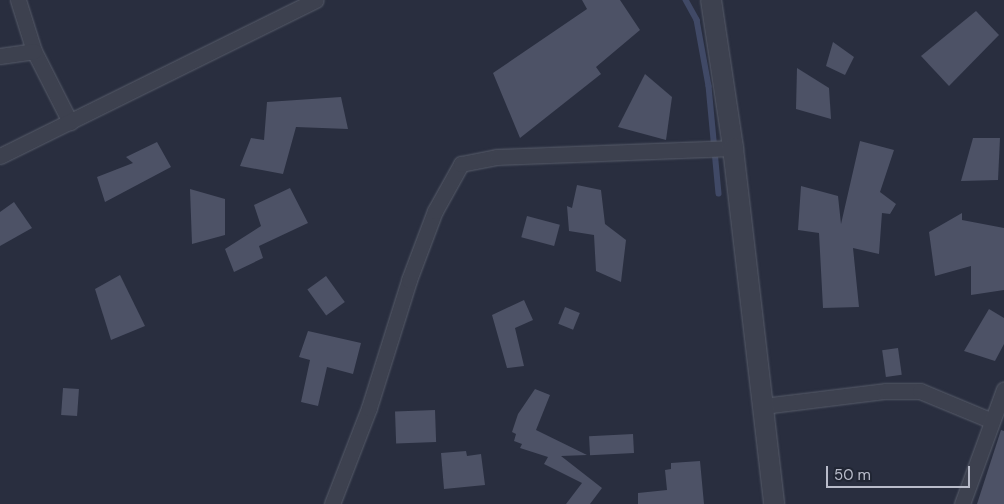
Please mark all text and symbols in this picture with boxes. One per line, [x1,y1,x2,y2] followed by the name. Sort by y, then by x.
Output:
[829,456,973,488] scale bar
[834,465,871,485] text: 50 m

